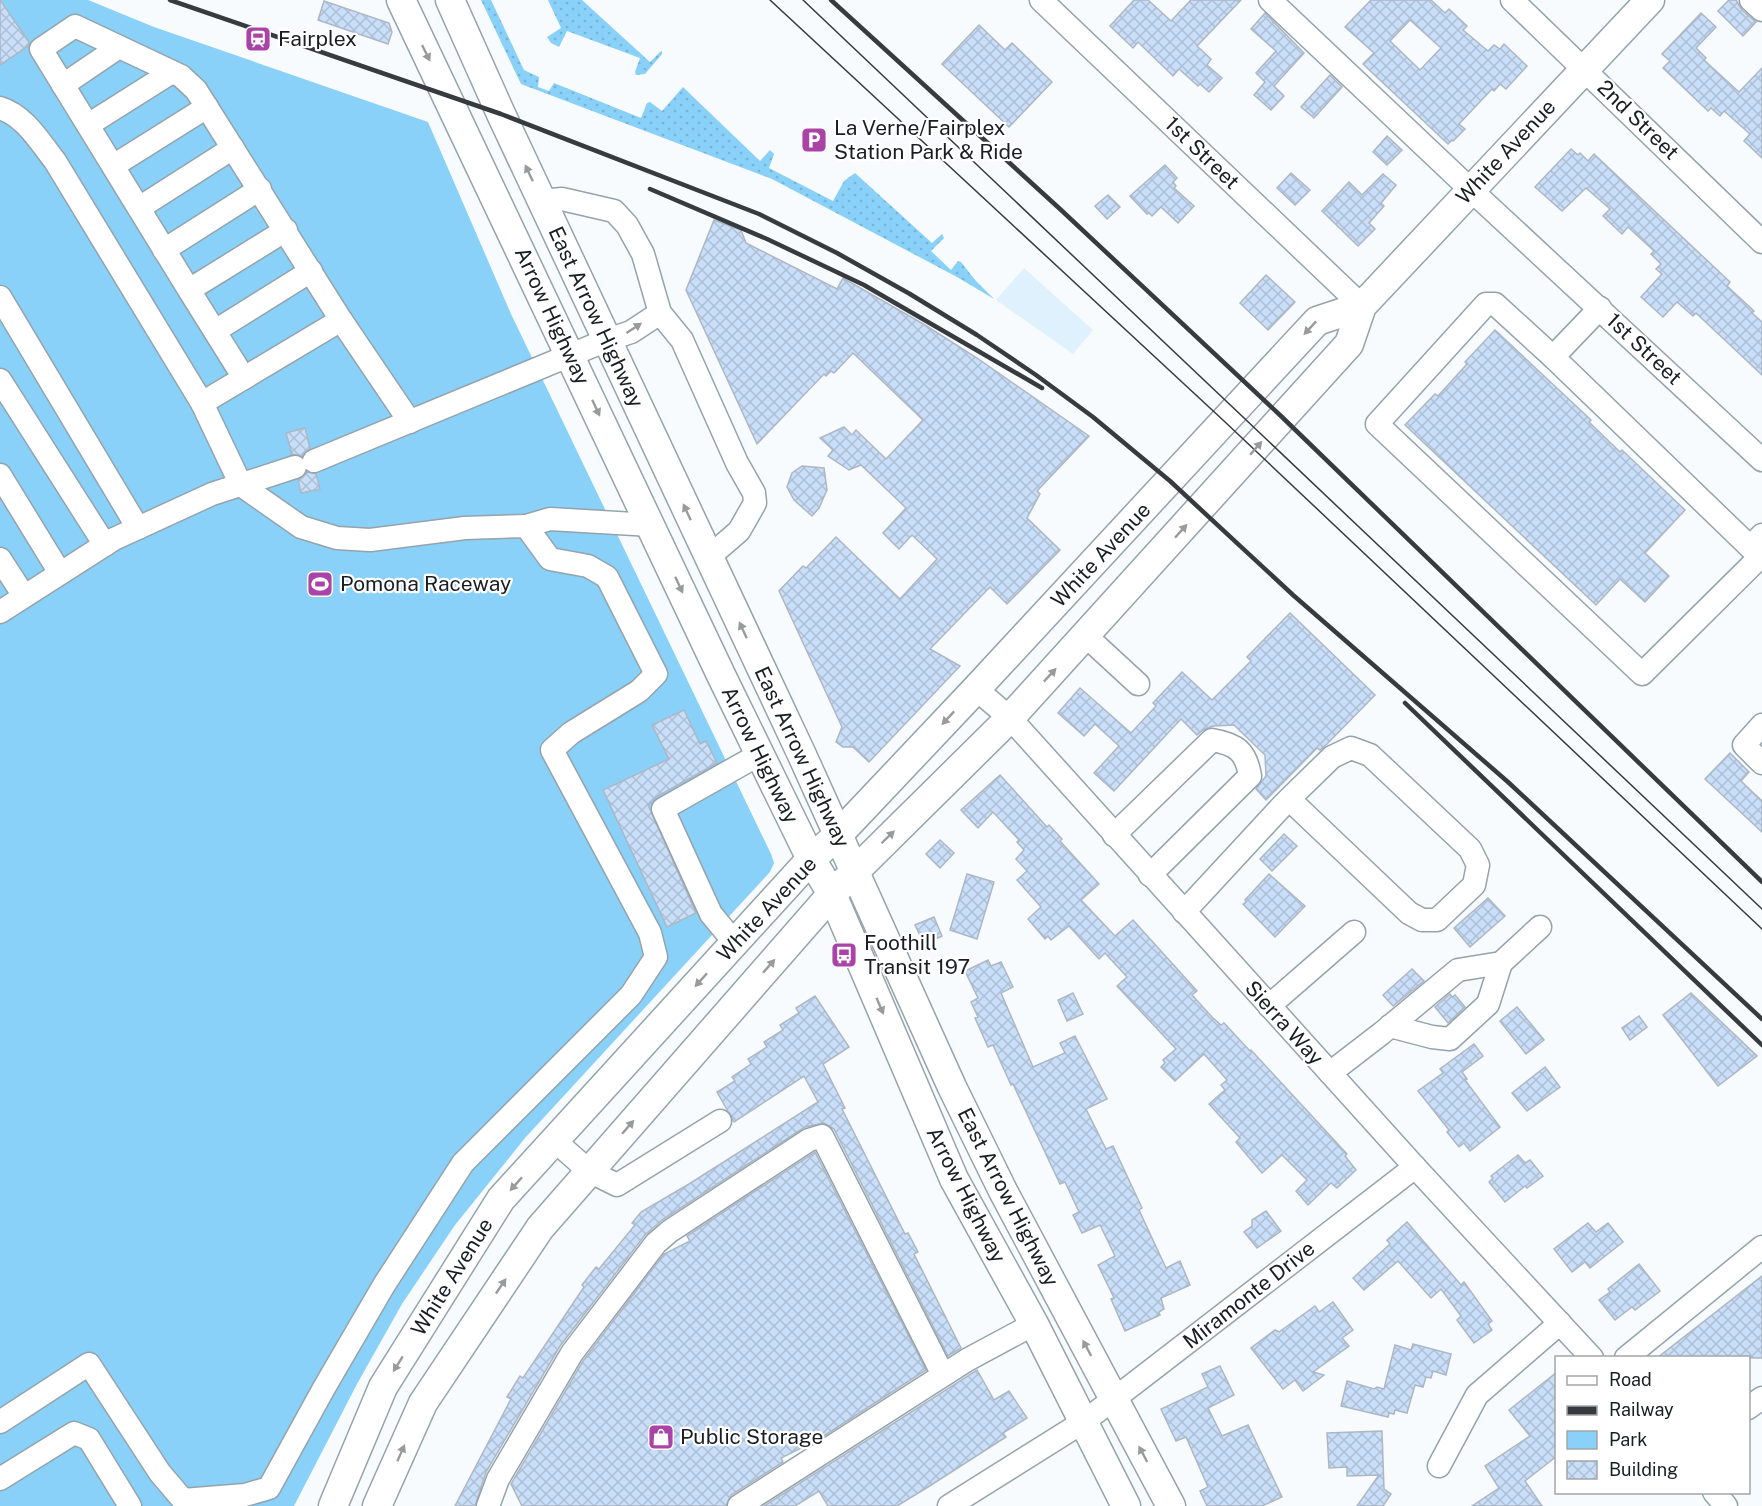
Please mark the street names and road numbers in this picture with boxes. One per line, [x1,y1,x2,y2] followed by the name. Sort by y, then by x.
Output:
[1592,75,1684,165] street label: 2nd Street
[1451,94,1561,209] street label: White Avenue
[1160,111,1245,194] street label: 1st Street
[543,222,649,411] street label: East Arrow Highway
[510,243,595,389] street label: Arrow Highway
[1602,308,1687,390] street label: 1st Street
[1046,497,1156,612] street label: White Avenue
[749,662,855,851] street label: East Arrow Highway
[717,682,804,827] street label: Arrow Highway
[712,851,822,966] street label: White Avenue
[1240,975,1329,1070] street label: Sierra Way
[953,1103,1064,1290] street label: East Arrow Highway
[921,1123,1011,1267] street label: Arrow Highway
[405,1213,498,1340] street label: White Avenue
[1178,1235,1319,1354] street label: Miramonte Drive

